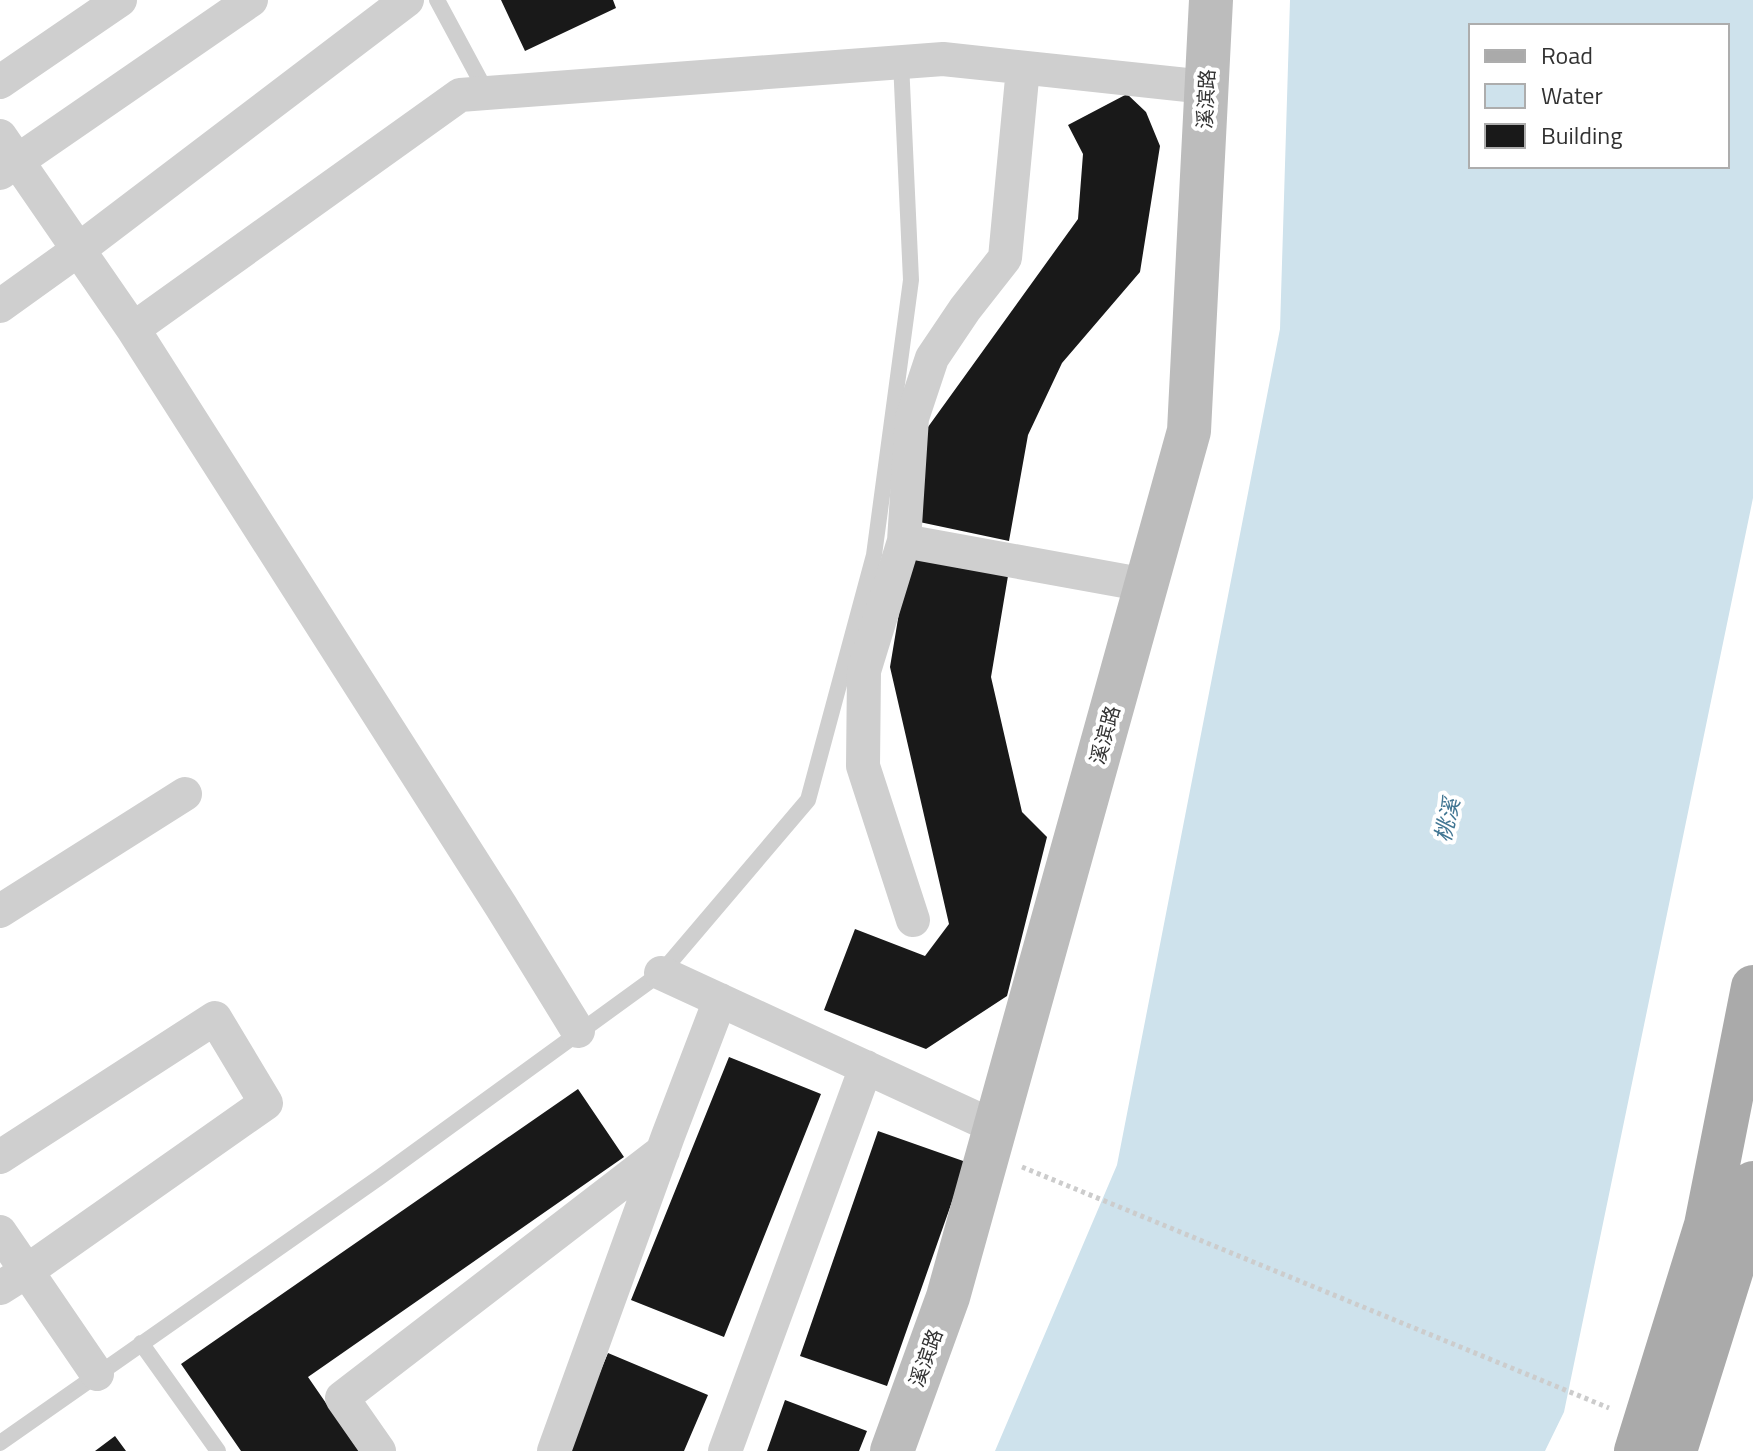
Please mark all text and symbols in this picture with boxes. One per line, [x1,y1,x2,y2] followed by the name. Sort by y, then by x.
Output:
[1469,24,1729,168] legend
[1541,37,1593,73] text: Road
[1188,68,1223,130] street label: 溪滨路
[1541,77,1603,113] text: Water
[1541,117,1623,153] text: Building
[1081,702,1128,768] street label: 溪滨路
[1425,793,1469,845] water label: 桃溪
[901,1324,950,1391] street label: 溪滨路

